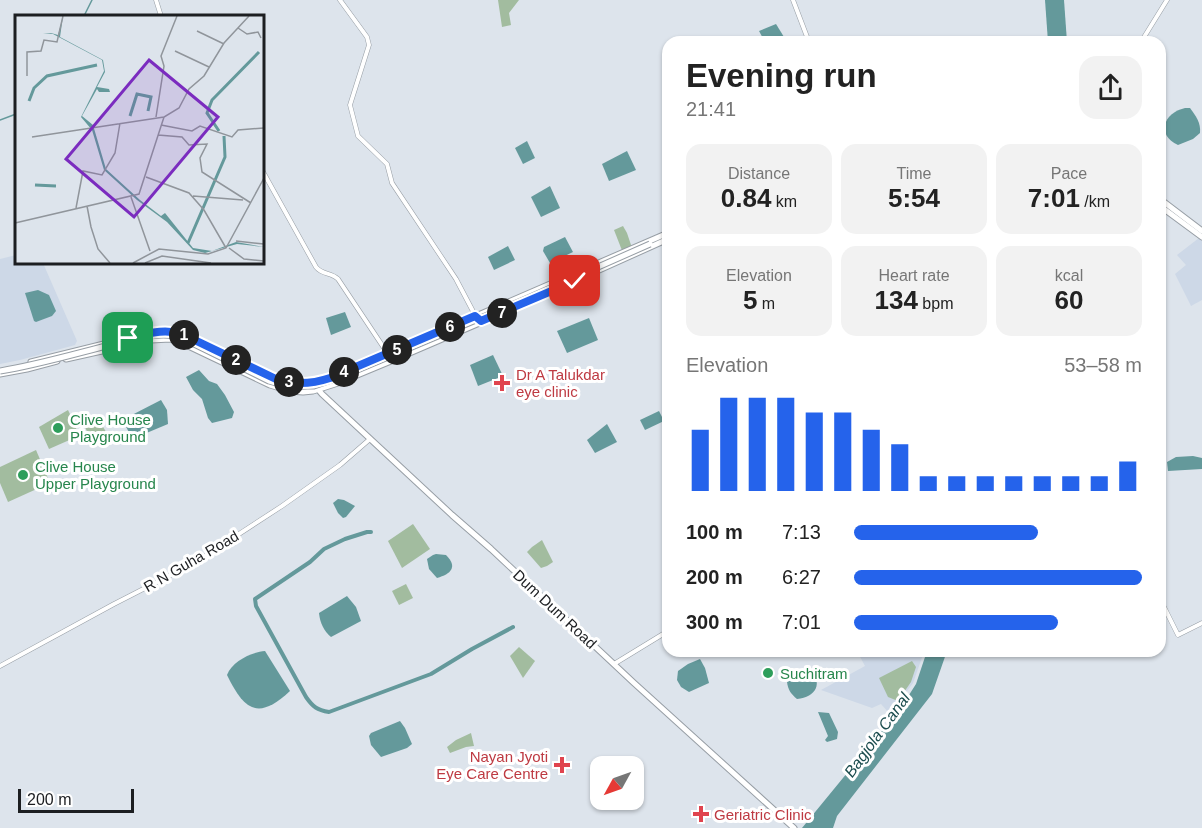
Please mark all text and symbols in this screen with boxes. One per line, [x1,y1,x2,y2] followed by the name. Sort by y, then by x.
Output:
[15,15,264,264] inset map
[1079,56,1142,119] button: share
[686,57,877,94] text: Evening run
[686,98,736,120] text: 21:41
[728,165,790,182] text: Distance
[897,165,931,182] text: Time
[1051,165,1087,182] text: Pace
[721,183,771,213] text: 0.84
[888,183,940,213] text: 5:54
[1028,183,1080,213] text: 7:01
[771,193,797,210] text: km
[1080,193,1110,210] text: /km
[549,255,600,306] pin
[558,264,591,297] icon: check
[726,267,792,284] text: Elevation
[878,267,950,284] text: Heart rate
[1055,267,1083,284] text: kcal
[743,285,757,315] text: 5
[875,285,918,315] text: 134
[1055,285,1083,315] text: 60
[757,295,775,312] text: m
[918,295,953,312] text: bpm
[487,298,517,328] pin: 7
[498,304,506,321] text: 7
[102,312,153,363] pin
[435,312,465,342] pin: 6
[446,318,454,335] text: 6
[169,320,199,350] pin: 1
[111,321,144,354] icon: arrive
[180,326,188,343] text: 1
[382,335,412,365] pin: 5
[393,341,401,358] text: 5
[221,345,251,375] pin: 2
[232,351,240,368] text: 2
[686,354,768,376] text: Elevation
[1064,354,1142,376] text: 53–58 m
[329,357,359,387] pin: 4
[340,363,348,380] text: 4
[516,366,605,400] place label: Dr A Talukdar eye clinic
[274,367,304,397] pin: 3
[285,373,293,390] text: 3
[493,374,511,392] marker: Dr A Talukdar eye clinic
[70,411,151,445] place label: Clive House Playground
[51,421,65,435] marker: Clive House Playground
[35,458,156,492] place label: Clive House Upper Playground
[16,468,30,482] marker: Clive House Upper Playground
[686,521,743,543] text: 100 m
[782,521,821,543] text: 7:13
[141,527,241,595] street label: R N Guha Road
[510,566,600,652] street label: Dum Dum Road
[686,566,743,588] text: 200 m
[782,566,821,588] text: 6:27
[686,611,743,633] text: 300 m
[782,611,821,633] text: 7:01
[780,665,848,682] place label: Suchitram
[761,666,775,680] marker: Suchitram
[841,689,913,780] water label: Bagjola Canal
[436,748,548,782] place label: Nayan Jyoti Eye Care Centre
[553,756,571,774] marker: Nayan Jyoti Eye Care Centre
[590,756,644,810] north arrow
[590,756,644,810] map controls
[18,786,134,814] scale bar
[27,791,71,808] text: 200 m
[692,805,710,823] marker: Geriatric Clinic
[714,806,812,823] place label: Geriatric Clinic

